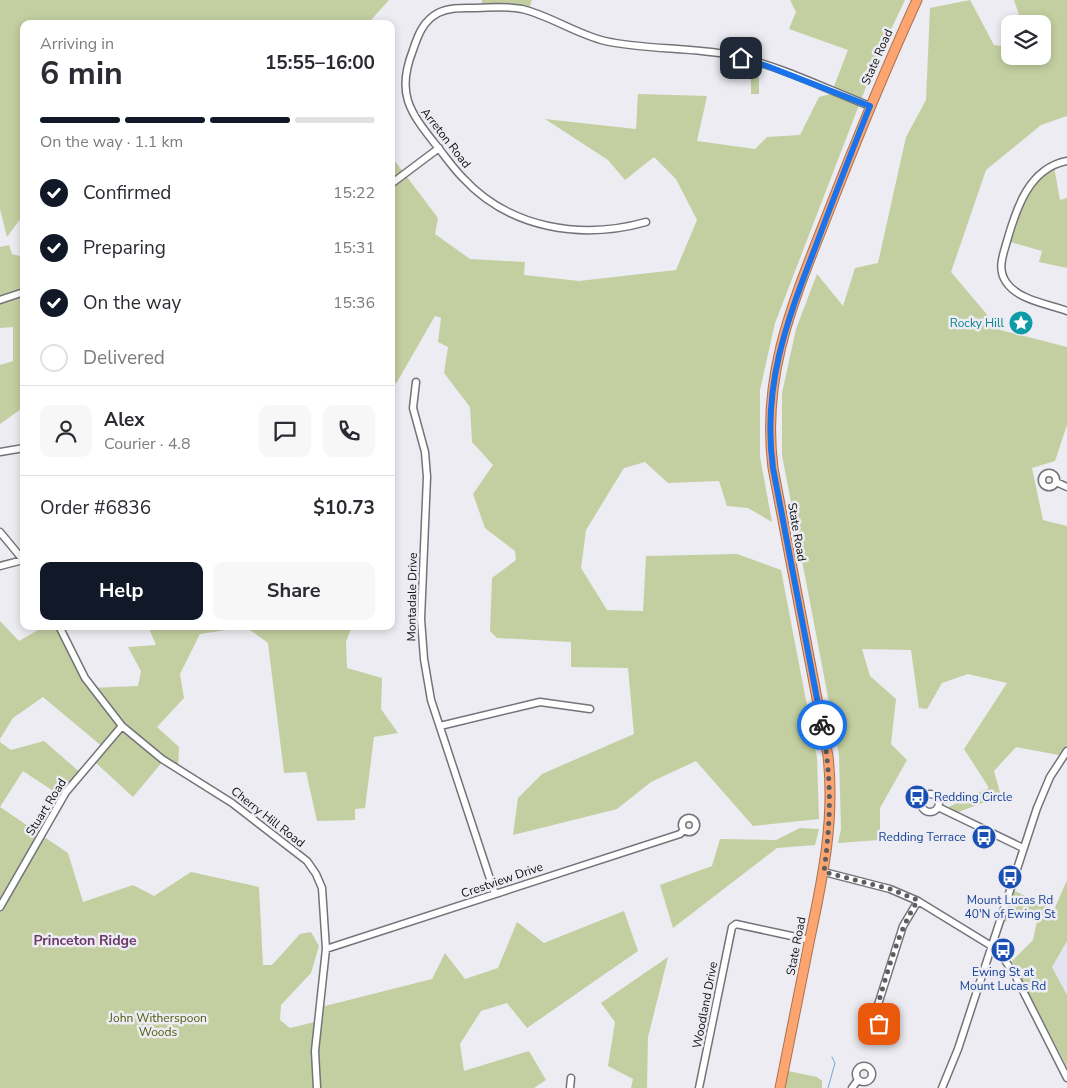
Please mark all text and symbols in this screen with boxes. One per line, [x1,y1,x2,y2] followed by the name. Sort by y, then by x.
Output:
[1001,15,1051,65] map controls
[1001,15,1051,65] button: layers
[858,27,896,87] street label: State Road
[40,33,114,55] text: Arriving in
[720,37,762,79] pin
[727,44,755,72] icon: home
[265,50,375,76] text: 15:55–16:00
[40,52,123,95] text: 6 min
[417,105,475,171] street label: Arreton Road
[40,131,183,153] text: On the way · 1.1 km
[40,179,68,207] icon: check
[83,180,171,206] text: Confirmed
[333,182,375,204] text: 15:22
[40,234,68,262] icon: check
[83,235,166,261] text: Preparing
[333,237,375,259] text: 15:31
[40,289,68,317] icon: check
[83,290,181,316] text: On the way
[333,292,375,314] text: 15:36
[1008,310,1034,336] place icon: Rocky Hill
[950,315,1004,331] place label: Rocky Hill
[83,345,165,371] text: Delivered
[40,405,92,457] button: person
[259,405,311,457] button: chat
[323,405,375,457] button: phone
[104,407,145,433] text: Alex
[104,433,190,455] text: Courier · 4.8
[40,495,151,521] text: Order #6836
[313,495,375,521] text: $10.73
[784,501,810,563] street label: State Road
[403,552,421,642] street label: Montadale Drive
[40,562,203,620] button: Help
[213,562,375,620] button: Share
[797,700,847,750] courier
[808,711,836,739] icon: bike
[22,775,70,839] street label: Stuart Road
[228,783,308,851] street label: Cherry Hill Road
[904,784,930,810] bus stop icon: Redding Circle
[934,789,1013,805] place label: Redding Circle
[971,824,997,850] bus stop icon: Redding Terrace
[879,829,966,845] place label: Redding Terrace
[459,859,545,901] street label: Crestview Drive
[997,864,1023,890] bus stop icon: Mount Lucas Rd 40'N of Ewing St
[965,892,1056,922] place label: Mount Lucas Rd 40'N of Ewing St
[782,915,810,977] street label: State Road
[33,931,137,950] district label: Princeton Ridge
[990,937,1016,963] bus stop icon: Ewing St at Mount Lucas Rd
[689,960,721,1050] street label: Woodland Drive
[960,964,1046,994] place label: Ewing St at Mount Lucas Rd
[858,1003,900,1045] pin
[108,1010,207,1040] park label: John Witherspoon Woods
[865,1010,893,1038] icon: bag

